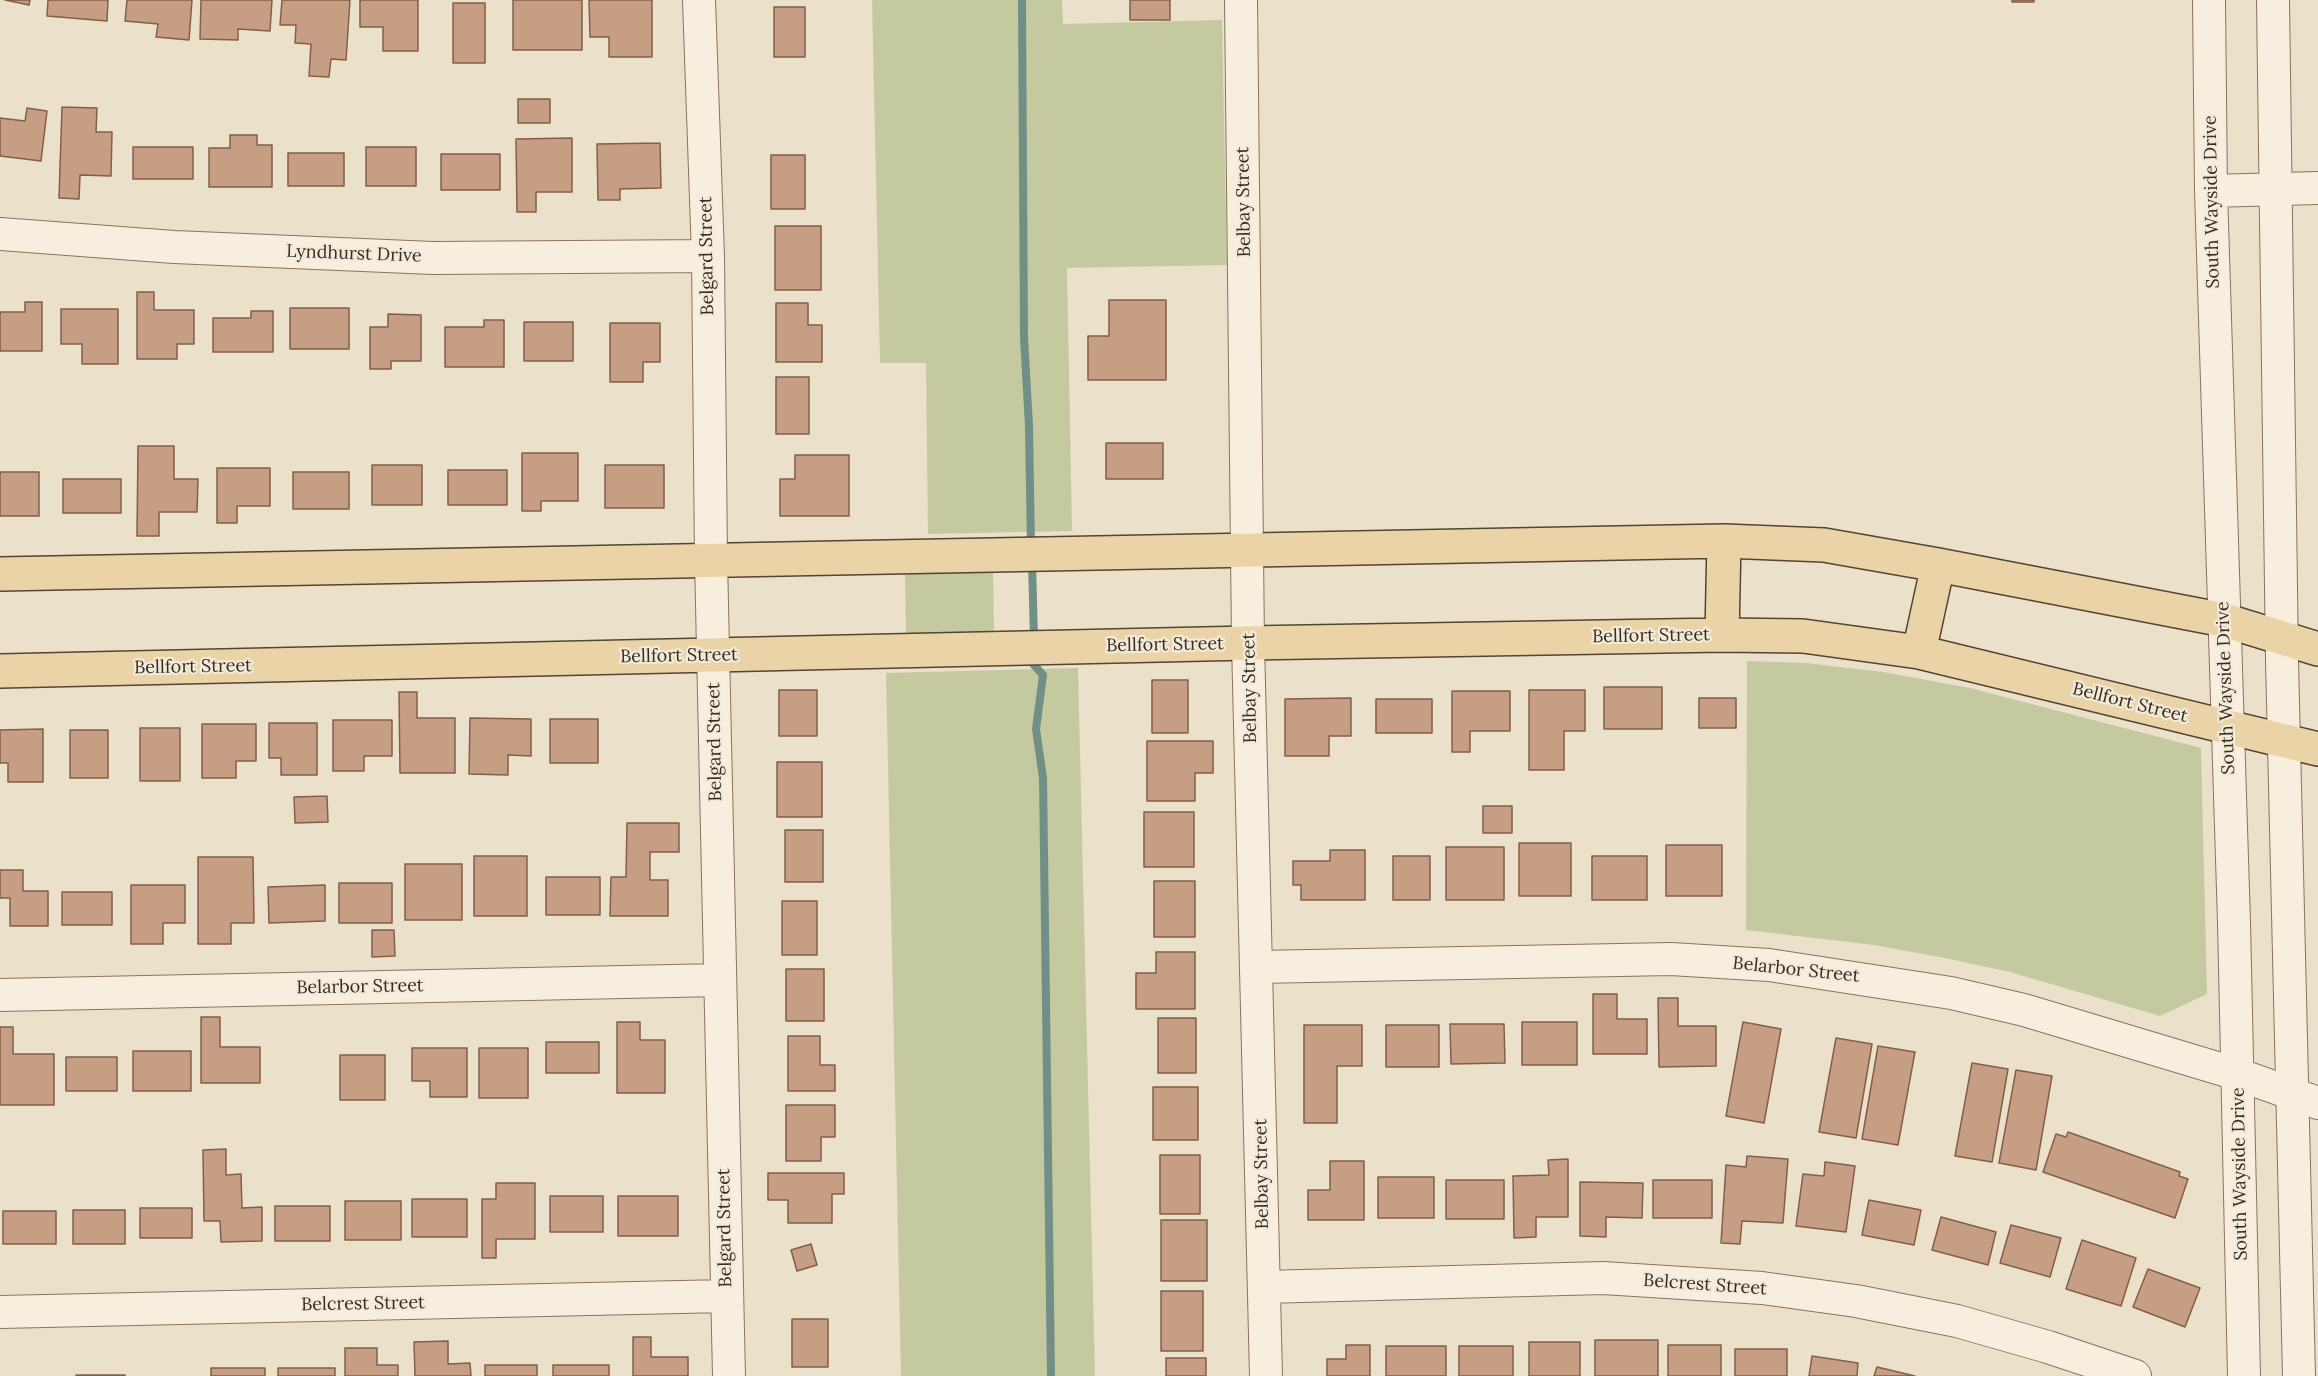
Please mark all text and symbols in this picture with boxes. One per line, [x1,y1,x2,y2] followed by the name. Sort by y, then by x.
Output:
[2200,115,2224,289] street label: South Wayside Drive
[1232,146,1256,258] street label: Belbay Street
[695,196,719,316] street label: Belgard Street
[286,241,422,267] street label: Lyndhurst Drive
[2212,601,2240,775] street label: South Wayside Drive
[1592,624,1710,648] street label: Bellfort Street
[1238,632,1262,744] street label: Belbay Street
[1106,633,1224,657] street label: Bellfort Street
[620,644,738,668] street label: Bellfort Street
[134,655,252,679] street label: Bellfort Street
[2070,678,2190,728] street label: Bellfort Street
[703,682,727,802] street label: Belgard Street
[1732,953,1860,987] street label: Belarbor Street
[296,975,424,999] street label: Belarbor Street
[2228,1087,2252,1261] street label: South Wayside Drive
[1250,1118,1274,1230] street label: Belbay Street
[713,1168,737,1288] street label: Belgard Street
[1642,1270,1768,1300] street label: Belcrest Street
[301,1292,425,1316] street label: Belcrest Street

